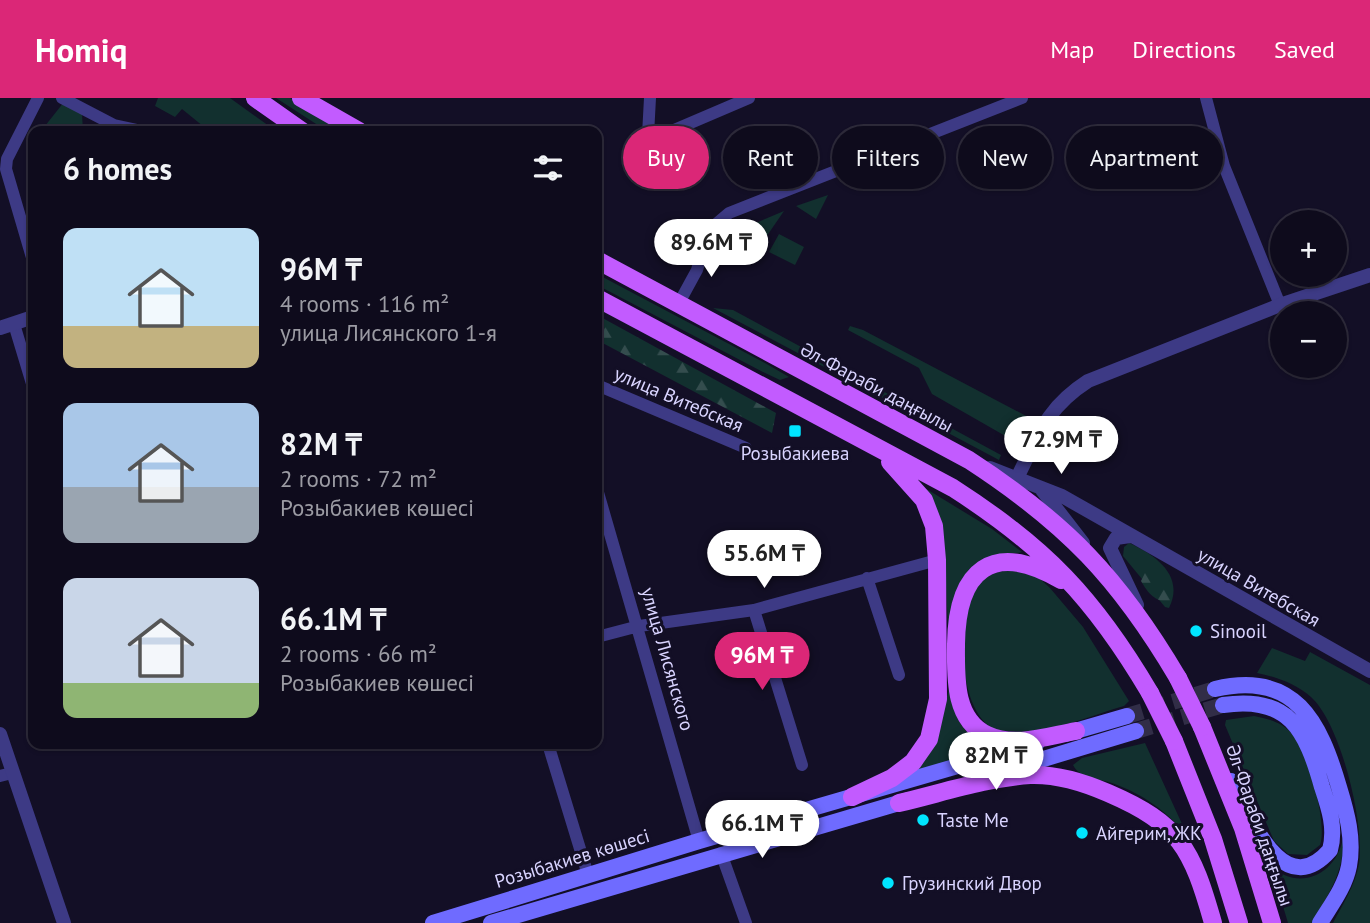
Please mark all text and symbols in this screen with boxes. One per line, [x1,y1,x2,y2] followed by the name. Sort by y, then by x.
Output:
[35,28,127,71] text: Homiq
[1050,34,1094,65] text: Map
[1132,34,1236,65] text: Directions
[1274,34,1335,65] text: Saved
[623,126,709,189] chip: Buy
[723,126,818,189] chip: Rent
[832,126,944,189] chip: Filters
[958,126,1052,189] chip: New
[1066,126,1223,189] chip: Apartment
[63,149,172,188] text: 6 homes
[529,149,567,187] icon: filters
[1270,210,1347,378] map controls
[1270,210,1347,287] button: +
[646,220,776,279] pin: 89.6M ₸
[670,227,752,256] text: 89.6M ₸
[280,249,362,288] text: 96M ₸
[119,256,203,340] icon: home
[280,289,449,318] text: 4 rooms · 116 m²
[1270,301,1347,378] button: −
[280,318,497,347] text: улица Лисянского 1-я
[797,337,957,437] street label: Әл-Фараби даңғылы
[611,361,747,437] street label: улица Витебская
[996,416,1126,476] pin: 72.9M ₸
[787,423,803,439] marker: Розыбакиева
[280,424,362,463] text: 82M ₸
[1020,424,1102,453] text: 72.9M ₸
[119,431,203,515] icon: home
[741,441,849,465] place label: Розыбакиева
[280,464,437,493] text: 2 rooms · 72 m²
[280,493,474,522] text: Розыбакиев көшесі
[699,531,829,590] pin: 55.6M ₸
[723,538,805,567] text: 55.6M ₸
[1193,542,1325,632] street label: улица Витебская
[636,585,700,733] street label: улица Лисянского
[280,599,386,638] text: 66.1M ₸
[119,606,203,690] icon: home
[1210,619,1267,643] place label: Sinooil
[1188,623,1204,639] marker: Sinooil
[713,632,811,692] pin: 96M ₸
[280,639,437,668] text: 2 rooms · 66 m²
[731,640,793,669] text: 96M ₸
[280,668,474,697] text: Розыбакиев көшесі
[947,732,1045,792] pin: 82M ₸
[965,740,1027,769] text: 82M ₸
[1221,741,1299,909] street label: Әл-Фараби даңғылы
[697,800,827,860] pin: 66.1M ₸
[721,808,803,837] text: 66.1M ₸
[937,808,1009,832] place label: Taste Me
[915,812,931,828] marker: Taste Me
[1096,821,1202,845] place label: Айгерим, ЖК
[492,823,652,893] street label: Розыбакиев көшесі
[1074,825,1090,841] marker: Айгерим, ЖК
[902,871,1042,895] place label: Грузинский Двор
[880,875,896,891] marker: Грузинский Двор

